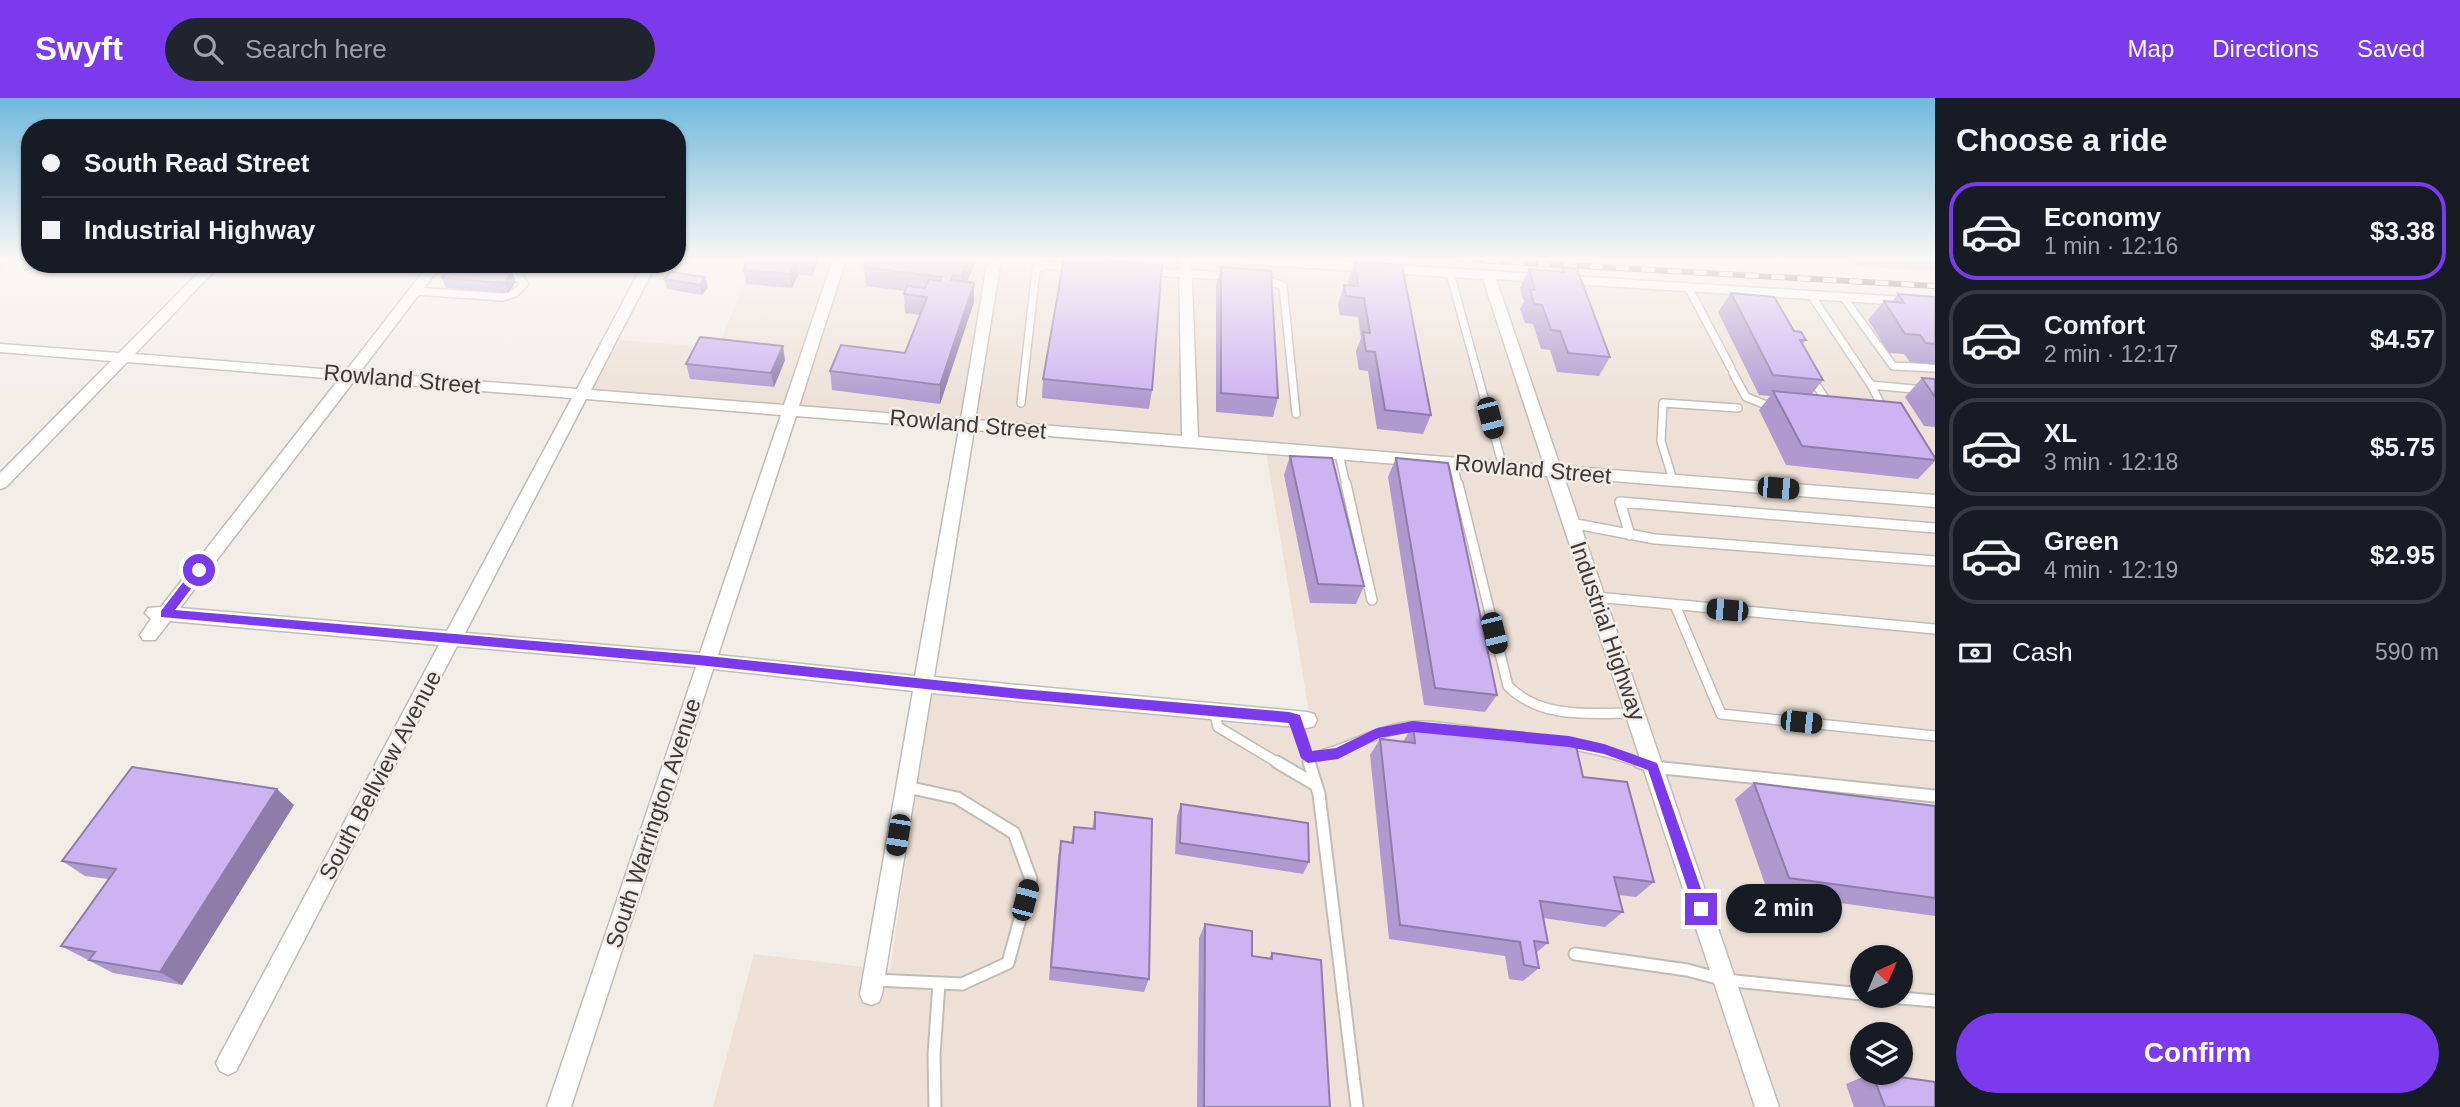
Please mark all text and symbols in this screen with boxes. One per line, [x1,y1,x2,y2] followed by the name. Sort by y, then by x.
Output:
[165,18,655,81] search box
[35,30,123,67] text: Swyft
[189,30,227,68] icon: search
[245,34,387,64] text: Search here
[2128,35,2174,62] text: Map
[2212,35,2319,62] text: Directions
[2357,35,2425,62] text: Saved
[1956,122,2168,158] text: Choose a ride
[84,148,309,178] text: South Read Street
[1960,200,2023,263] icon: car
[2044,202,2161,232] text: Economy
[84,215,315,245] text: Industrial Highway
[2370,216,2435,246] text: $3.38
[2044,233,2178,259] text: 1 min · 12:16
[1960,308,2023,371] icon: car
[2044,310,2145,340] text: Comfort
[2370,324,2435,354] text: $4.57
[2044,341,2178,367] text: 2 min · 12:17
[323,359,482,399] street label: Rowland Street
[1475,395,1506,441] car
[889,404,1048,444] street label: Rowland Street
[1960,416,2023,479] icon: car
[2044,418,2077,448] text: XL
[2370,432,2435,462] text: $5.75
[1454,449,1613,489] street label: Rowland Street
[2044,449,2178,475] text: 3 min · 12:18
[1757,476,1800,500] car
[1960,524,2023,587] icon: car
[2044,526,2119,556] text: Green
[1565,538,1651,725] street label: Industrial Highway
[2370,540,2435,570] text: $2.95
[183,554,215,586] route start
[2044,557,2178,583] text: 4 min · 12:19
[1706,598,1749,622] car
[1479,610,1510,656] car
[1956,634,1994,672] icon: cash
[2012,637,2073,667] text: Cash
[2375,639,2439,665] text: 590 m
[314,666,446,884] street label: South Bellview Avenue
[600,695,706,951] street label: South Warrington Avenue
[1780,709,1823,735] car
[885,813,912,857] car
[1010,877,1041,923] car
[1726,884,1841,934] callout: 2 min
[1685,893,1717,925] route end
[1754,895,1814,921] text: 2 min
[1850,945,1913,1008] north arrow
[1850,945,1913,1085] map controls
[1956,1013,2439,1093] button: Confirm
[1850,1022,1913,1085] button: layers

